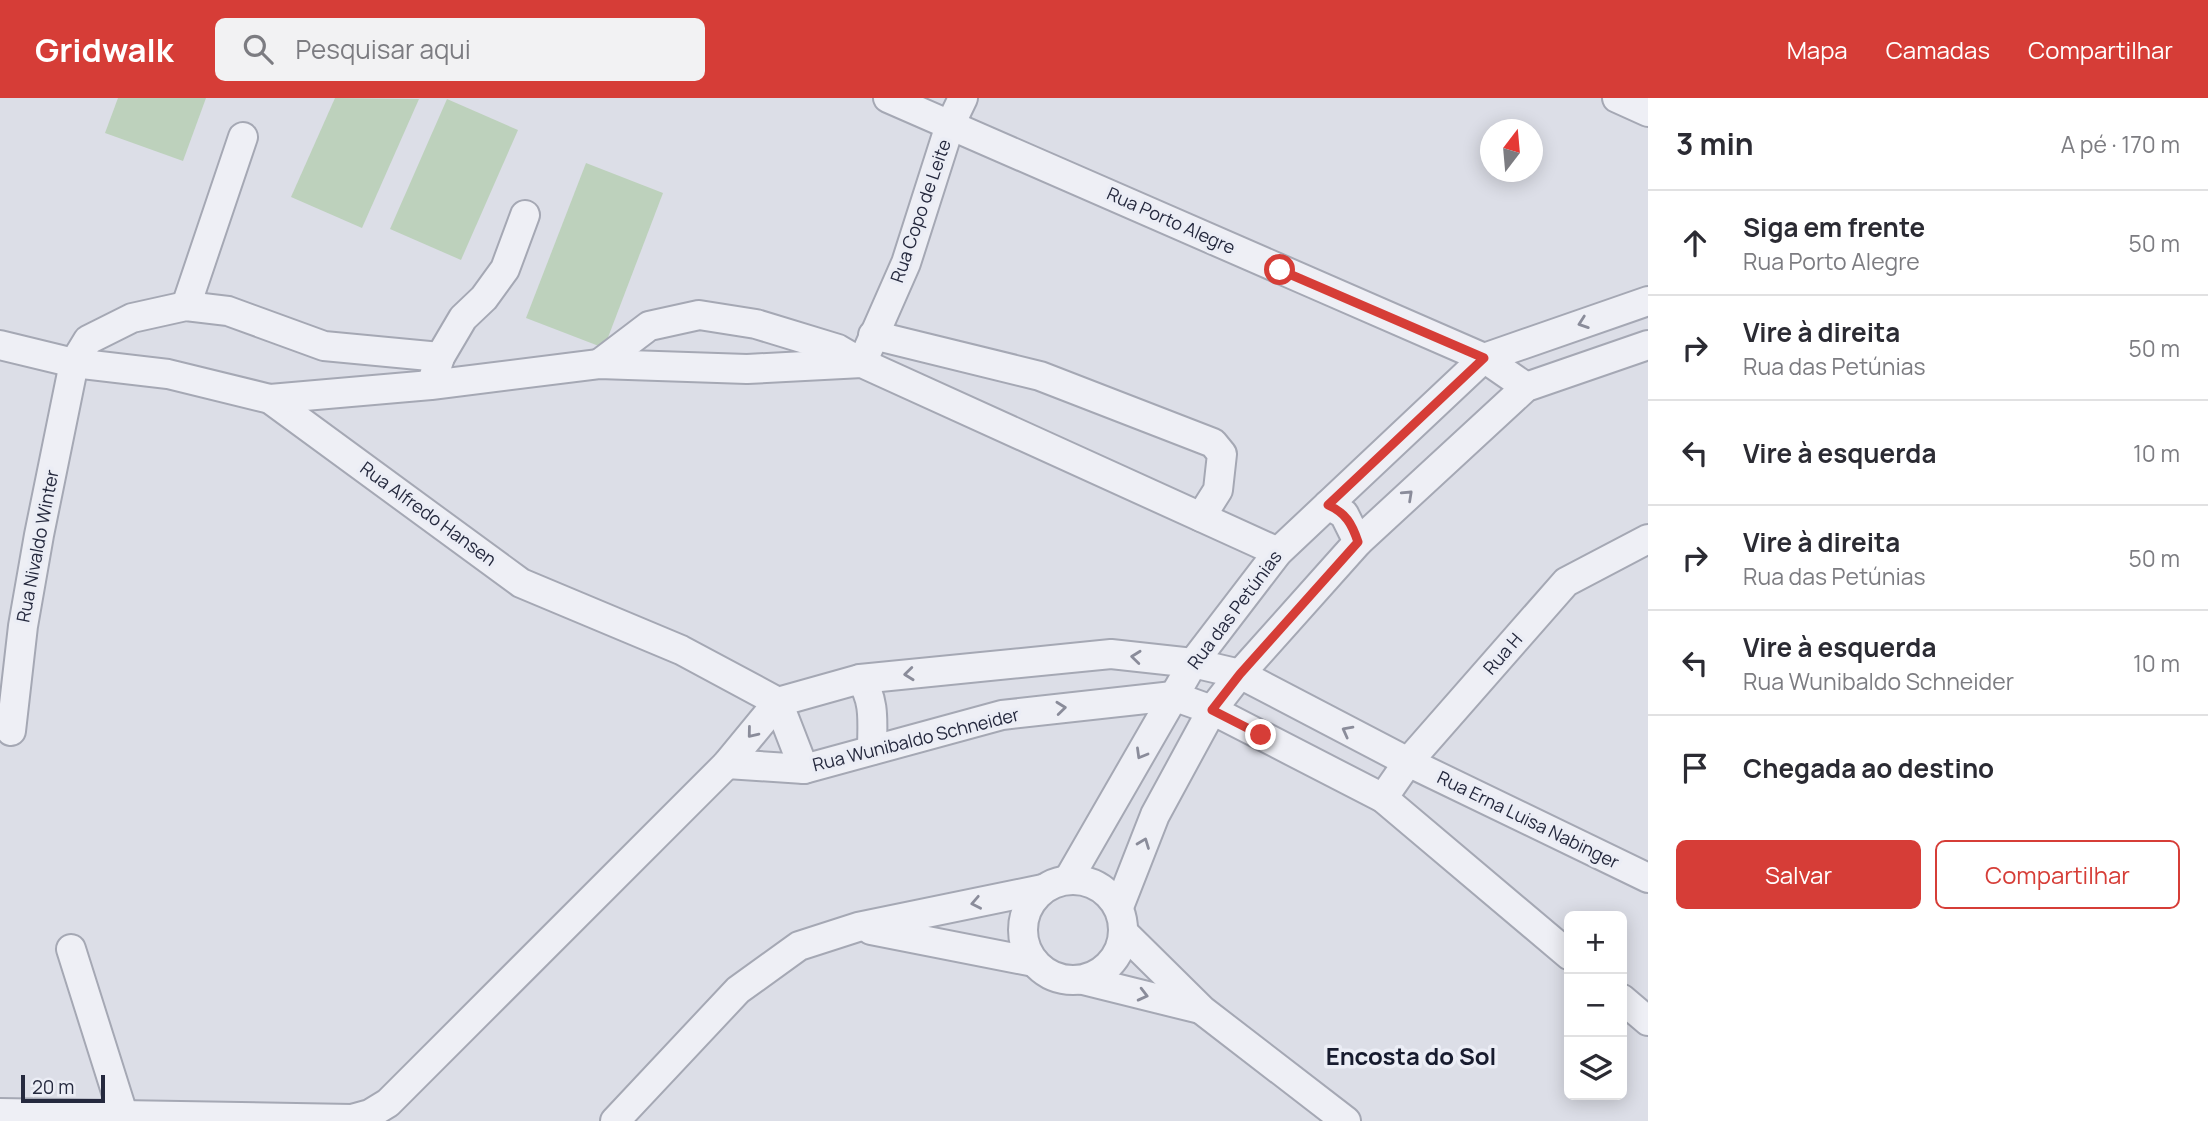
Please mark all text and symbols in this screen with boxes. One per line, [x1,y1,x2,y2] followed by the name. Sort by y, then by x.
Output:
[215,18,705,81] search box
[35,27,173,72] text: Gridwalk
[239,30,277,68] icon: search
[295,31,471,67] text: Pesquisar aqui
[1787,33,1848,66] text: Mapa
[1886,33,1990,66] text: Camadas
[2028,33,2173,66] text: Compartilhar
[1480,119,1543,182] north arrow
[1676,123,1754,164] text: 3 min
[2061,128,2180,160] text: A pé · 170 m
[884,136,956,286] street label: Rua Copo de Leite
[1103,181,1239,259] street label: Rua Porto Alegre
[1743,209,1925,245] text: Siga em frente
[1676,224,1714,262] icon: ahead
[2129,227,2180,259] text: 50 m
[1743,245,1920,277] text: Rua Porto Alegre
[1264,254,1295,285] route start
[1743,314,1900,350] text: Vire à direita
[1578,315,1590,329] one-way arrow
[1676,329,1714,367] icon: right
[2129,332,2180,364] text: 50 m
[1743,350,1926,382] text: Rua das Petúnias
[1676,434,1714,472] icon: left
[1743,435,1936,471] text: Vire à esquerda
[2133,437,2180,469] text: 10 m
[356,456,501,571] street label: Rua Alfredo Hansen
[10,467,64,624] street label: Rua Nivaldo Winter
[1400,491,1413,504] one-way arrow
[1743,524,1900,560] text: Vire à direita
[1676,539,1714,577] icon: right
[2129,542,2180,574] text: 50 m
[1182,545,1287,674] street label: Rua das Petúnias
[1743,560,1926,592] text: Rua das Petúnias
[1477,627,1527,679] street label: Rua H
[1743,629,1936,665] text: Vire à esquerda
[1676,644,1714,682] icon: left
[2133,647,2180,679] text: 10 m
[1130,649,1141,664] one-way arrow
[1743,665,2014,697] text: Rua Wunibaldo Schneider
[903,667,915,682] one-way arrow
[1055,701,1067,716] one-way arrow
[810,702,1022,776] street label: Rua Wunibaldo Schneider
[1245,719,1276,750] route end
[1342,725,1355,739] one-way arrow
[748,726,761,738] one-way arrow
[1136,746,1149,759] one-way arrow
[1676,749,1714,787] icon: arrive
[1743,750,1994,786] text: Chegada ao destino
[1434,765,1624,874] street label: Rua Erna Luisa Nabinger
[1136,838,1150,850] one-way arrow
[1676,840,1921,909] button: Salvar
[1935,840,2180,909] button: Compartilhar
[970,895,982,910] one-way arrow
[1564,911,1627,1100] map controls
[1564,911,1627,974] button: +
[1564,974,1627,1037] button: −
[1137,987,1149,1001] one-way arrow
[1564,1037,1627,1100] button: layers
[1326,1039,1496,1072] district label: Encosta do Sol
[21,1072,105,1104] scale bar
[32,1074,74,1100] text: 20 m

